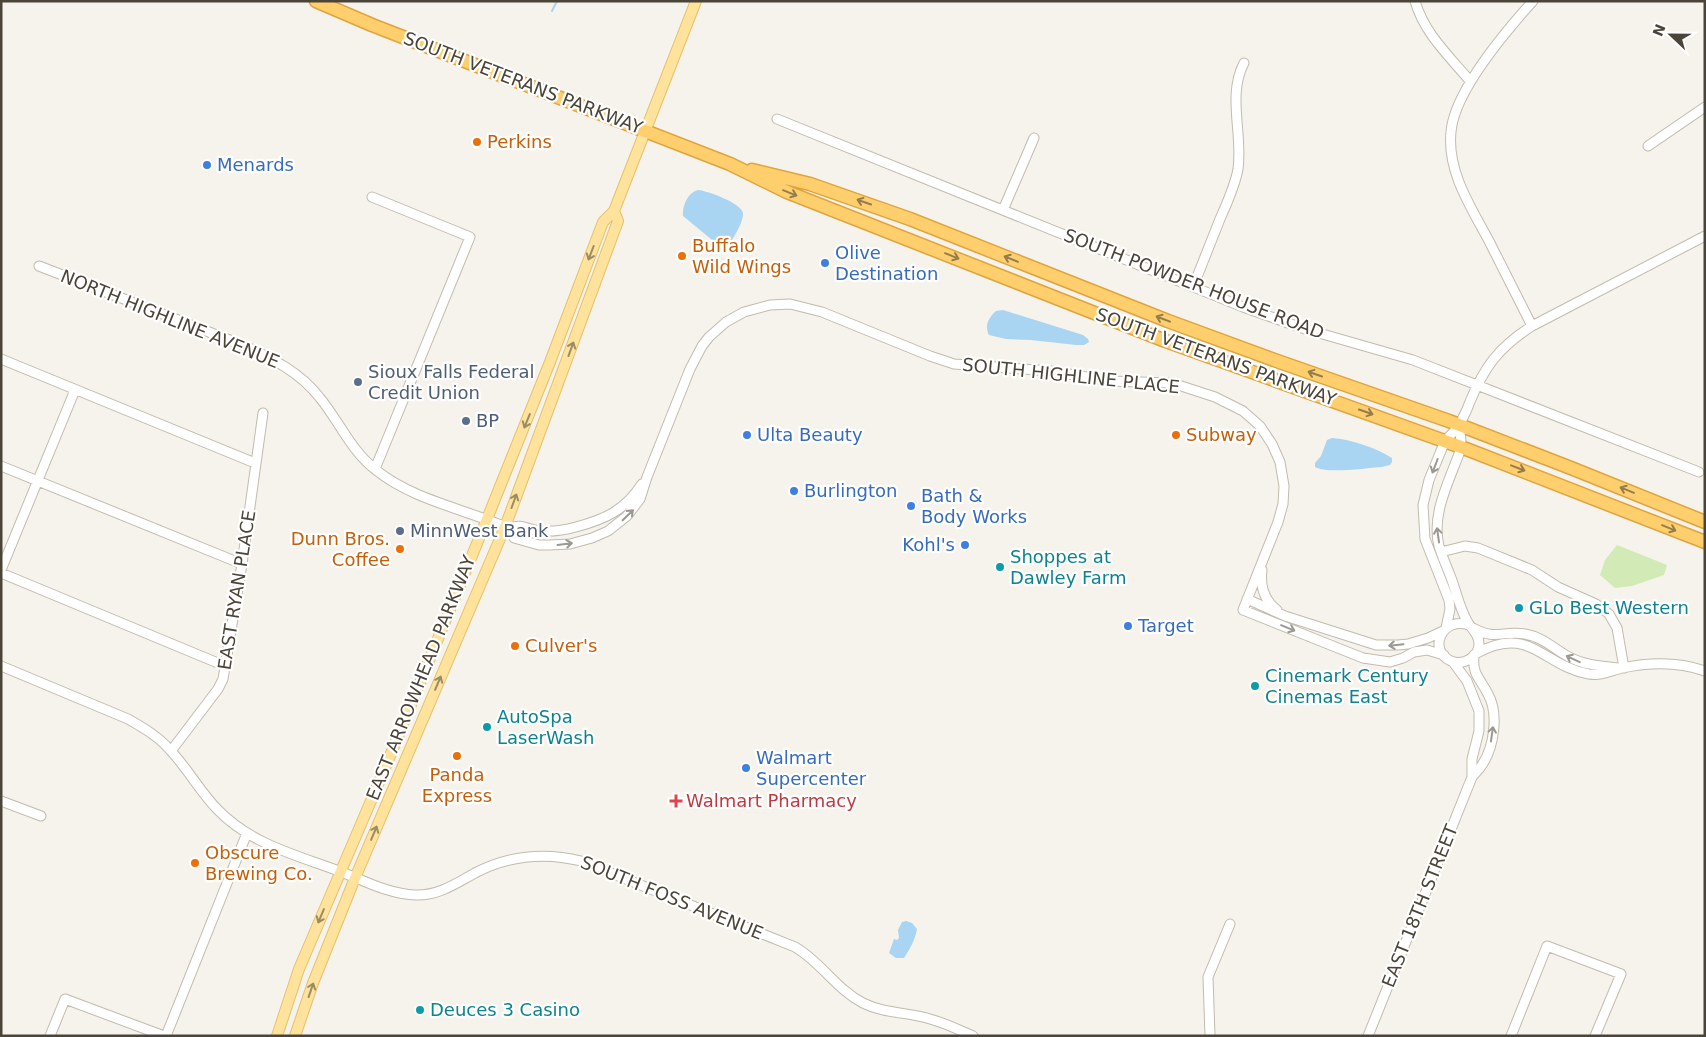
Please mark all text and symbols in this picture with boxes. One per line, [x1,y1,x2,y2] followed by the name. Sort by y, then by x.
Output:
[1646,10,1696,60] north arrow
[1649,22,1669,39] text: N
[401,27,647,138] street label: SOUTH VETERANS PARKWAY
[487,131,552,152] place label: Perkins
[471,136,483,148] marker: Perkins
[217,154,294,175] place label: Menards
[201,159,213,171] marker: Menards
[782,188,797,198] one-way arrow
[857,197,873,207] one-way arrow
[1061,224,1327,343] street label: SOUTH POWDER HOUSE ROAD
[692,235,791,277] place label: Buffalo Wild Wings
[835,242,938,284] place label: Olive Destination
[586,245,595,260] one-way arrow
[676,250,688,262] marker: Buffalo Wild Wings
[944,252,959,261] one-way arrow
[1004,254,1020,263] one-way arrow
[819,257,831,269] marker: Olive Destination
[58,265,283,372] street label: NORTH HIGHLINE AVENUE
[1093,303,1340,410] street label: SOUTH VETERANS PARKWAY
[1155,314,1171,323] one-way arrow
[567,342,576,357] one-way arrow
[961,354,1181,397] street label: SOUTH HIGHLINE PLACE
[368,361,534,403] place label: Sioux Falls Federal Credit Union
[1308,369,1324,378] one-way arrow
[352,376,364,388] marker: Sioux Falls Federal Credit Union
[1357,408,1373,418] one-way arrow
[476,410,499,431] place label: BP
[521,413,531,428] one-way arrow
[460,415,472,427] marker: BP
[757,424,863,445] place label: Ulta Beauty
[1186,424,1257,445] place label: Subway
[741,429,753,441] marker: Ulta Beauty
[1170,429,1182,441] marker: Subway
[1430,457,1439,473] one-way arrow
[1510,464,1525,473] one-way arrow
[804,480,897,501] place label: Burlington
[788,485,800,497] marker: Burlington
[921,485,1027,527] place label: Bath & Body Works
[1620,485,1635,495] one-way arrow
[510,494,519,509] one-way arrow
[905,500,917,512] marker: Bath & Body Works
[214,509,260,671] street label: EAST RYAN PLACE
[621,509,634,521] one-way arrow
[410,520,549,541] place label: MinnWest Bank
[1661,524,1676,533] one-way arrow
[394,525,406,537] marker: MinnWest Bank
[291,528,390,570] place label: Dunn Bros. Coffee
[1432,528,1442,544] one-way arrow
[902,534,955,555] place label: Kohl's
[556,539,572,549] one-way arrow
[959,539,971,551] marker: Kohl's
[394,543,406,555] marker: Dunn Bros. Coffee
[1010,546,1126,588] place label: Shoppes at Dawley Farm
[362,551,480,803] street label: EAST ARROWHEAD PARKWAY
[994,561,1006,573] marker: Shoppes at Dawley Farm
[1529,597,1689,618] place label: GLo Best Western
[1513,602,1525,614] marker: GLo Best Western
[1137,615,1194,636] place label: Target
[1122,620,1134,632] marker: Target
[1280,624,1295,634] one-way arrow
[525,635,597,656] place label: Culver's
[509,640,521,652] marker: Culver's
[1389,640,1405,650] one-way arrow
[1566,653,1581,663] one-way arrow
[1265,665,1429,707] place label: Cinemark Century Cinemas East
[434,676,444,691] one-way arrow
[1249,680,1261,692] marker: Cinemark Century Cinemas East
[497,706,594,748] place label: AutoSpa LaserWash
[481,721,493,733] marker: AutoSpa LaserWash
[1487,727,1497,743] one-way arrow
[756,747,867,789] place label: Walmart Supercenter
[451,750,463,762] marker: Panda Express
[740,762,752,774] marker: Walmart Supercenter
[422,764,492,806] place label: Panda Express
[686,790,857,811] place label: Walmart Pharmacy
[670,795,682,807] marker: Walmart Pharmacy
[1377,820,1462,990] street label: EAST 18TH STREET
[370,826,380,841] one-way arrow
[205,842,313,884] place label: Obscure Brewing Co.
[578,851,767,944] street label: SOUTH FOSS AVENUE
[189,857,201,869] marker: Obscure Brewing Co.
[316,908,326,923] one-way arrow
[307,982,316,998] one-way arrow
[430,999,580,1020] place label: Deuces 3 Casino
[414,1004,426,1016] marker: Deuces 3 Casino

